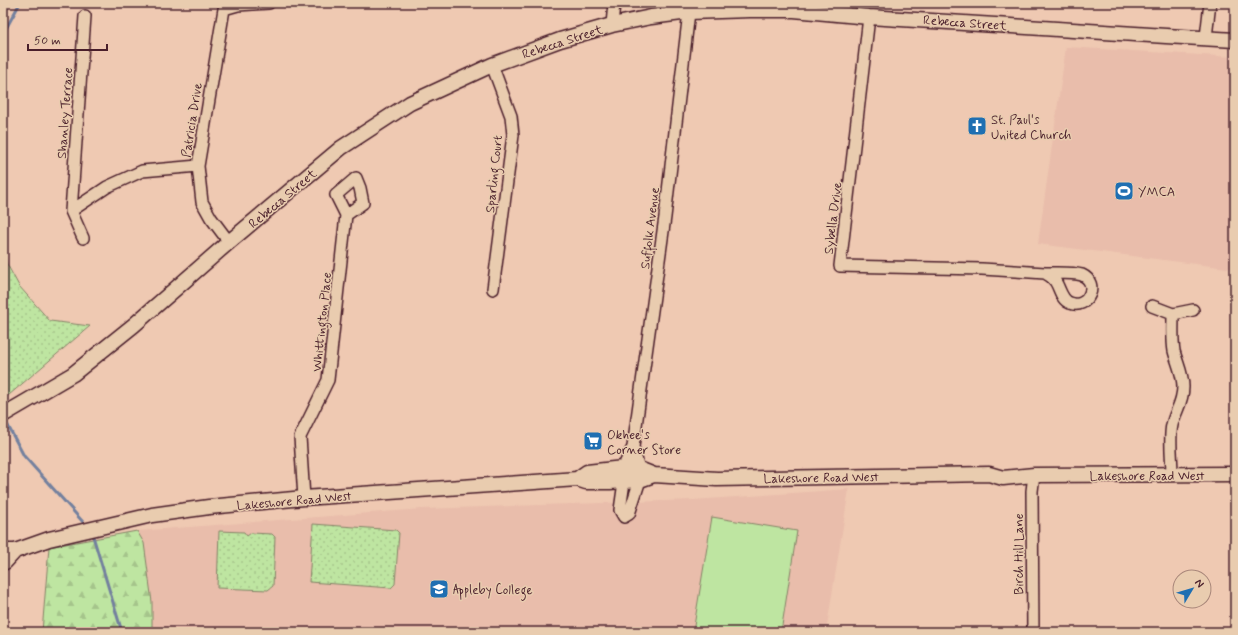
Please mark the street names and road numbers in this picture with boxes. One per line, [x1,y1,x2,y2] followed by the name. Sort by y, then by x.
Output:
[922,12,1008,35] street label: Rebecca Street
[520,21,605,63] street label: Rebecca Street
[54,67,77,159] street label: Shanley Terrace
[178,82,207,159] street label: Patricia Drive
[482,134,509,214] street label: Sparling Court
[245,165,321,233] street label: Rebecca Street
[821,181,846,255] street label: Sybella Drive
[637,186,666,270] street label: Suffolk Avenue
[309,271,338,373] street label: Whittington Place
[1089,468,1205,485] street label: Lakeshore Road West
[763,469,879,488] street label: Lakeshore Road West
[236,488,352,515] street label: Lakeshore Road West
[1011,513,1028,595] street label: Birch Hill Lane

